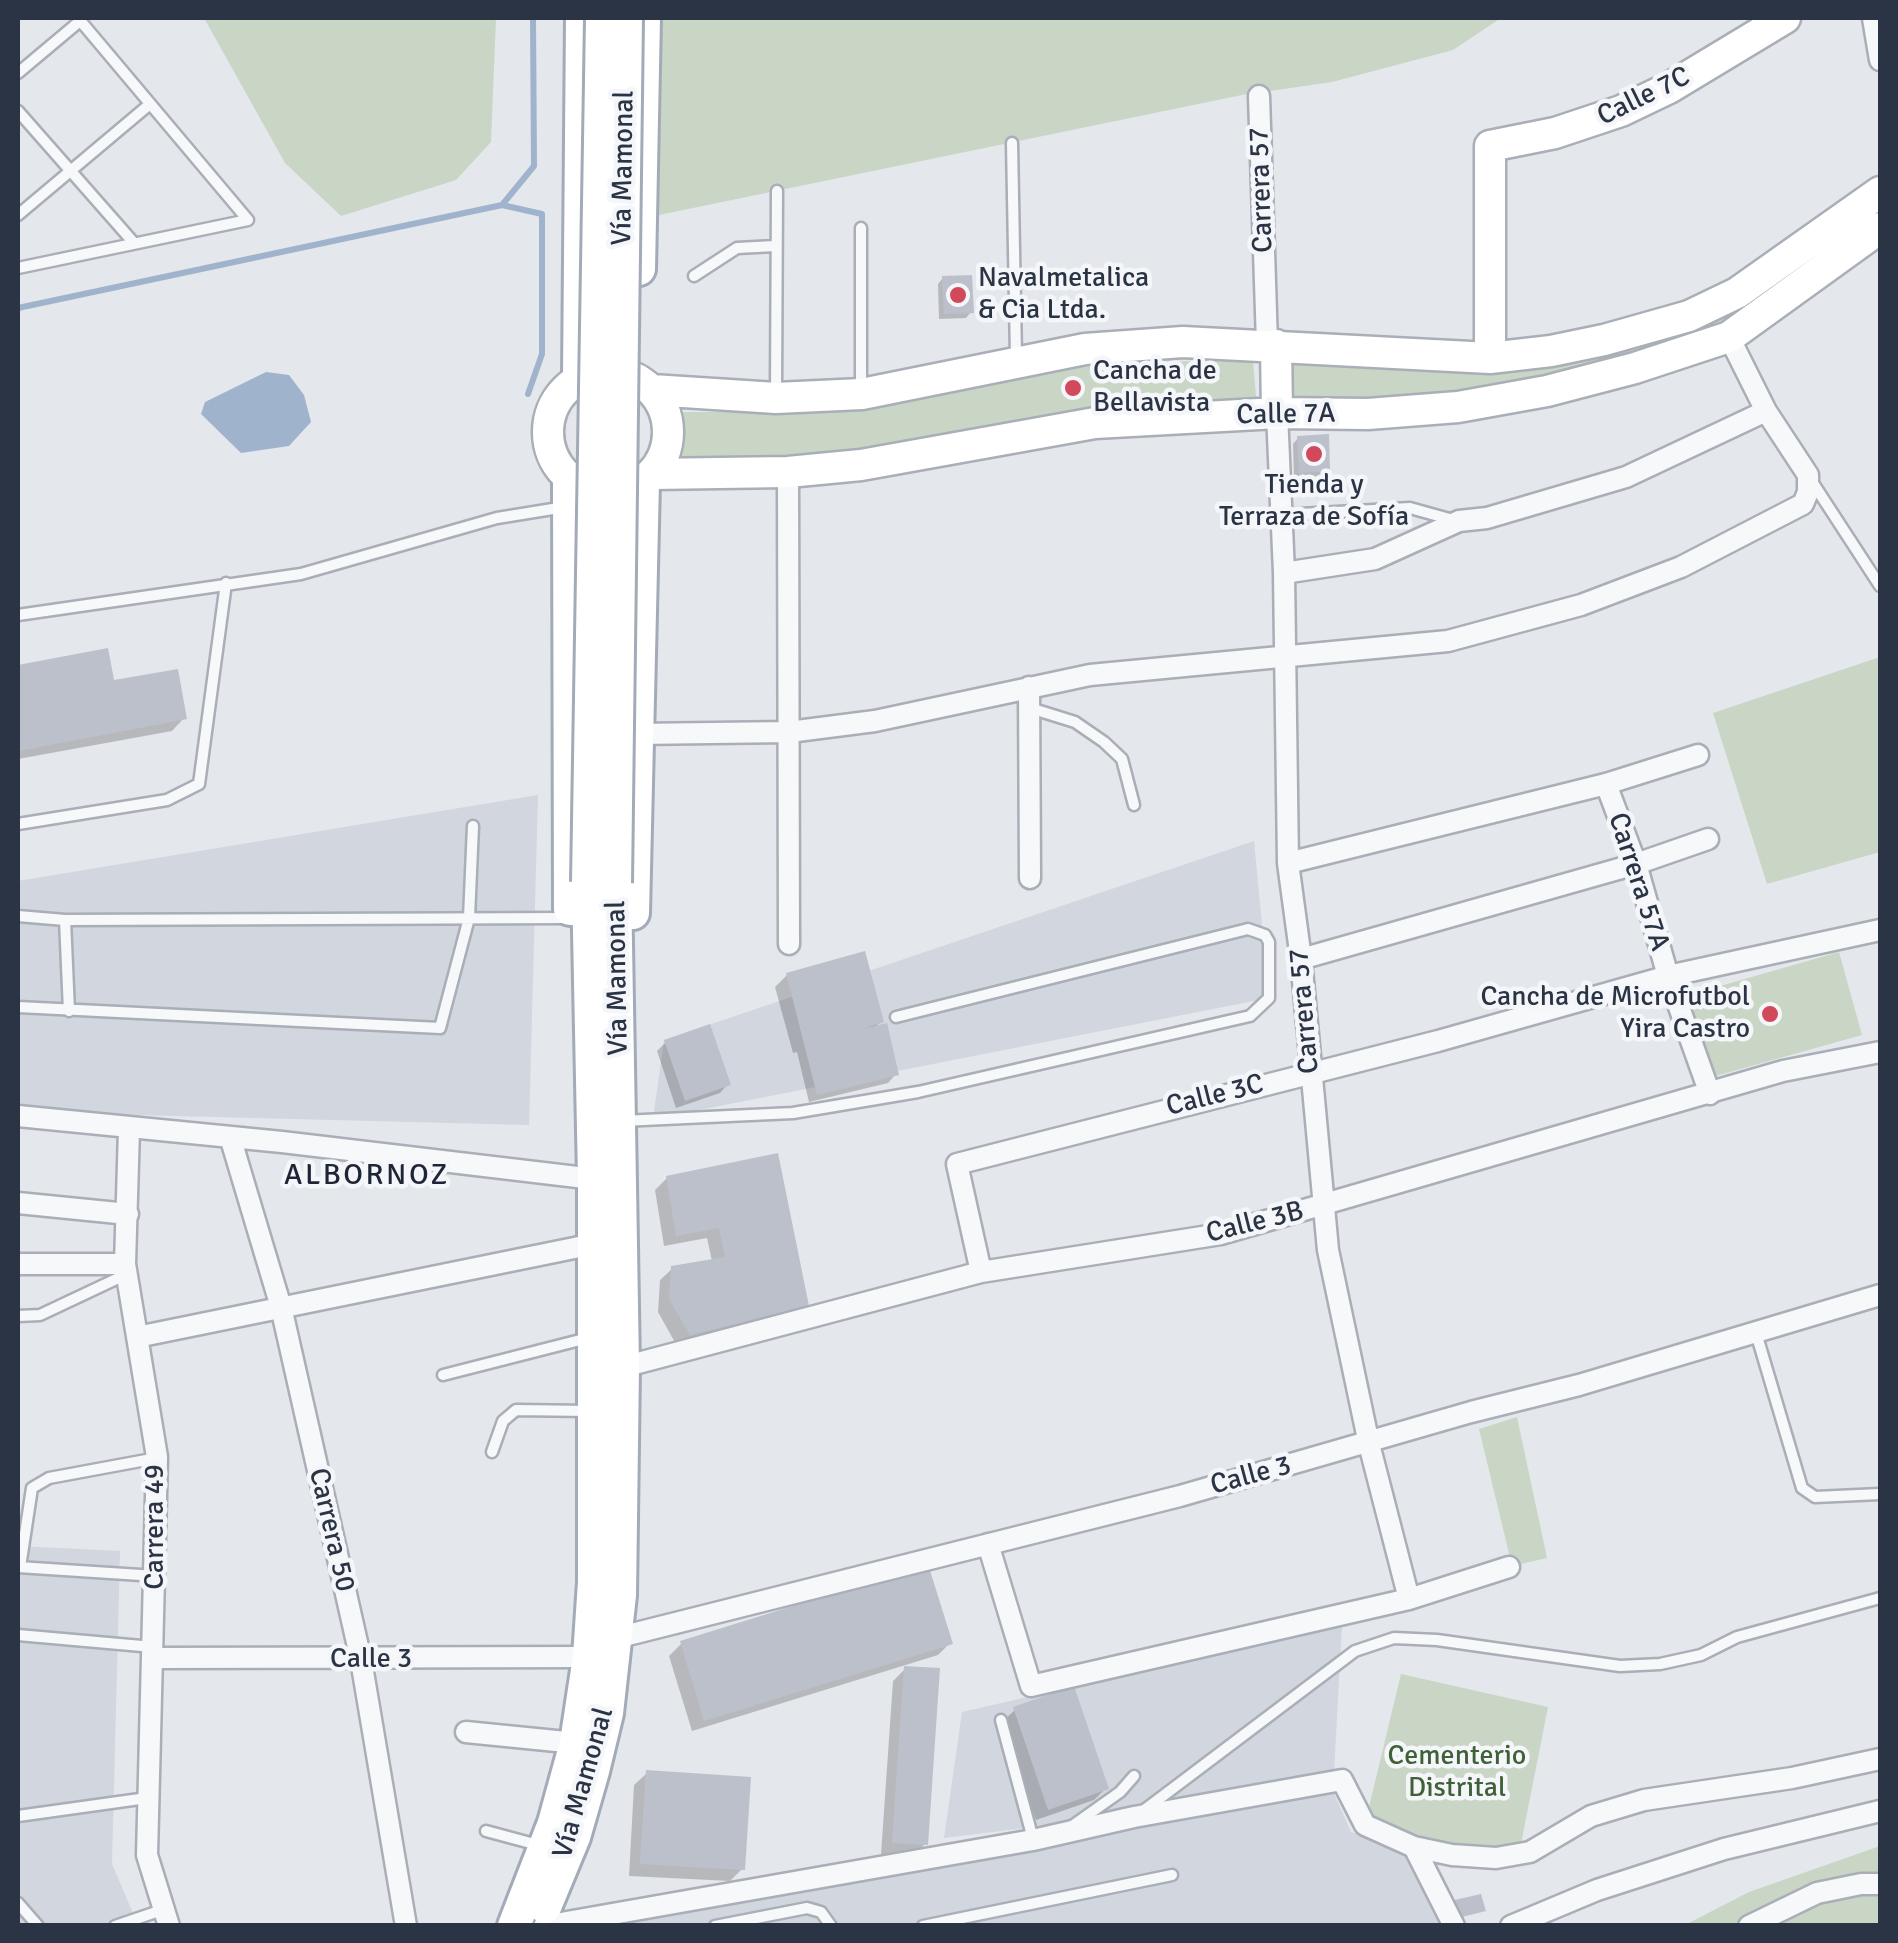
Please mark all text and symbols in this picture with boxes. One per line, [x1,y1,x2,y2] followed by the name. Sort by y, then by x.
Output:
[1592,60,1696,134] street label: Calle 7C
[606,90,642,246] street label: Vía Mamonal
[1243,127,1281,253] street label: Carrera 57
[978,262,1149,328] place label: Navalmetalica & Cia Ltda.
[947,284,969,306] marker: Navalmetalica & Cia Ltda.
[1093,355,1217,421] place label: Cancha de Bellavista
[1062,377,1084,399] marker: Cancha de Bellavista
[1236,397,1336,433] street label: Calle 7A
[1303,443,1325,465] marker: Tienda y Terraza de Sofía
[1219,469,1409,535] place label: Tienda y Terraza de Sofía
[1600,809,1676,955] street label: Carrera 57A
[600,900,636,1056] street label: Vía Mamonal
[1283,947,1327,1075] street label: Carrera 57
[1480,981,1750,1047] place label: Cancha de Microfutbol Yira Castro
[1759,1003,1781,1025] marker: Cancha de Microfutbol Yira Castro
[1163,1068,1267,1124] street label: Calle 3C
[284,1158,450,1194] district label: ALBORNOZ
[1203,1195,1307,1251] street label: Calle 3B
[1207,1449,1295,1503] street label: Calle 3
[139,1464,173,1590] street label: Carrera 49
[300,1465,362,1595] street label: Carrera 50
[330,1643,412,1677] street label: Calle 3
[546,1704,622,1862] street label: Vía Mamonal
[1388,1740,1526,1806] park label: Cementerio Distrital

